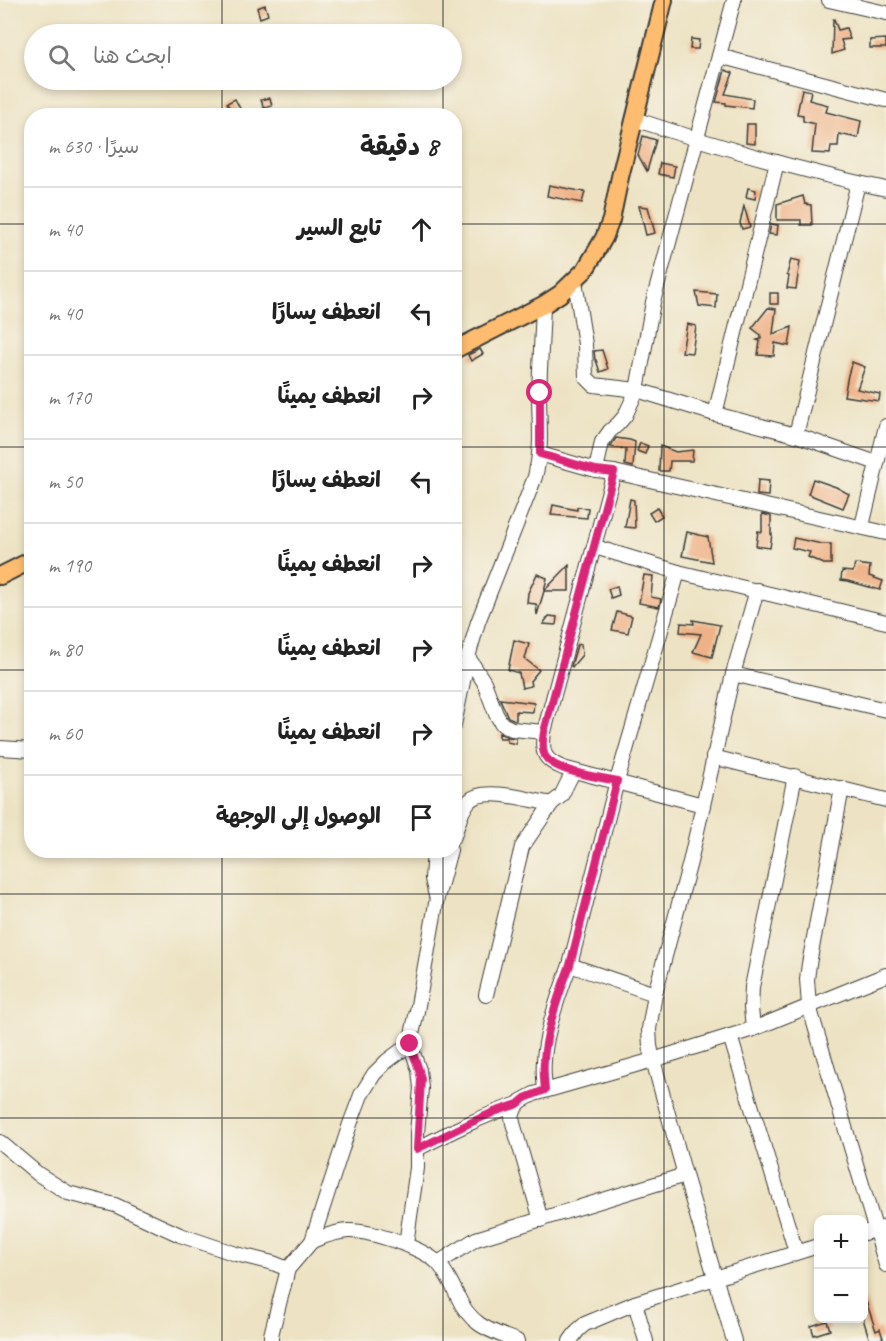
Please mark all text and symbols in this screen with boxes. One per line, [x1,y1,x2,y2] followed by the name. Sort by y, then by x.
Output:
[24,24,462,90] search box
[45,41,78,74] icon: search
[93,42,172,70] text: ابحث هنا
[360,130,438,163] text: 8 دقيقة
[48,134,139,159] text: سيرًا · 630 m
[405,213,438,246] icon: ahead
[297,214,381,242] text: تابع السير
[48,217,82,242] text: 40 m
[405,297,438,330] icon: left
[272,298,381,326] text: انعطف يسارًا
[48,301,82,326] text: 40 m
[526,379,552,405] route start
[405,381,438,414] icon: right
[277,382,381,410] text: انعطف يمينًا
[48,385,91,410] text: 170 m
[405,465,438,498] icon: left
[272,466,381,494] text: انعطف يسارًا
[48,469,82,494] text: 50 m
[405,549,438,582] icon: right
[277,550,381,578] text: انعطف يمينًا
[48,553,91,578] text: 190 m
[405,633,438,666] icon: right
[277,634,381,662] text: انعطف يمينًا
[48,637,82,662] text: 80 m
[405,717,438,750] icon: right
[277,718,381,746] text: انعطف يمينًا
[48,721,82,746] text: 60 m
[405,801,438,834] icon: arrive
[216,802,381,830] text: الوصول إلى الوجهة
[396,1030,422,1056] route end
[814,1215,868,1323] map controls
[814,1215,868,1269] button: +
[814,1269,868,1323] button: −

